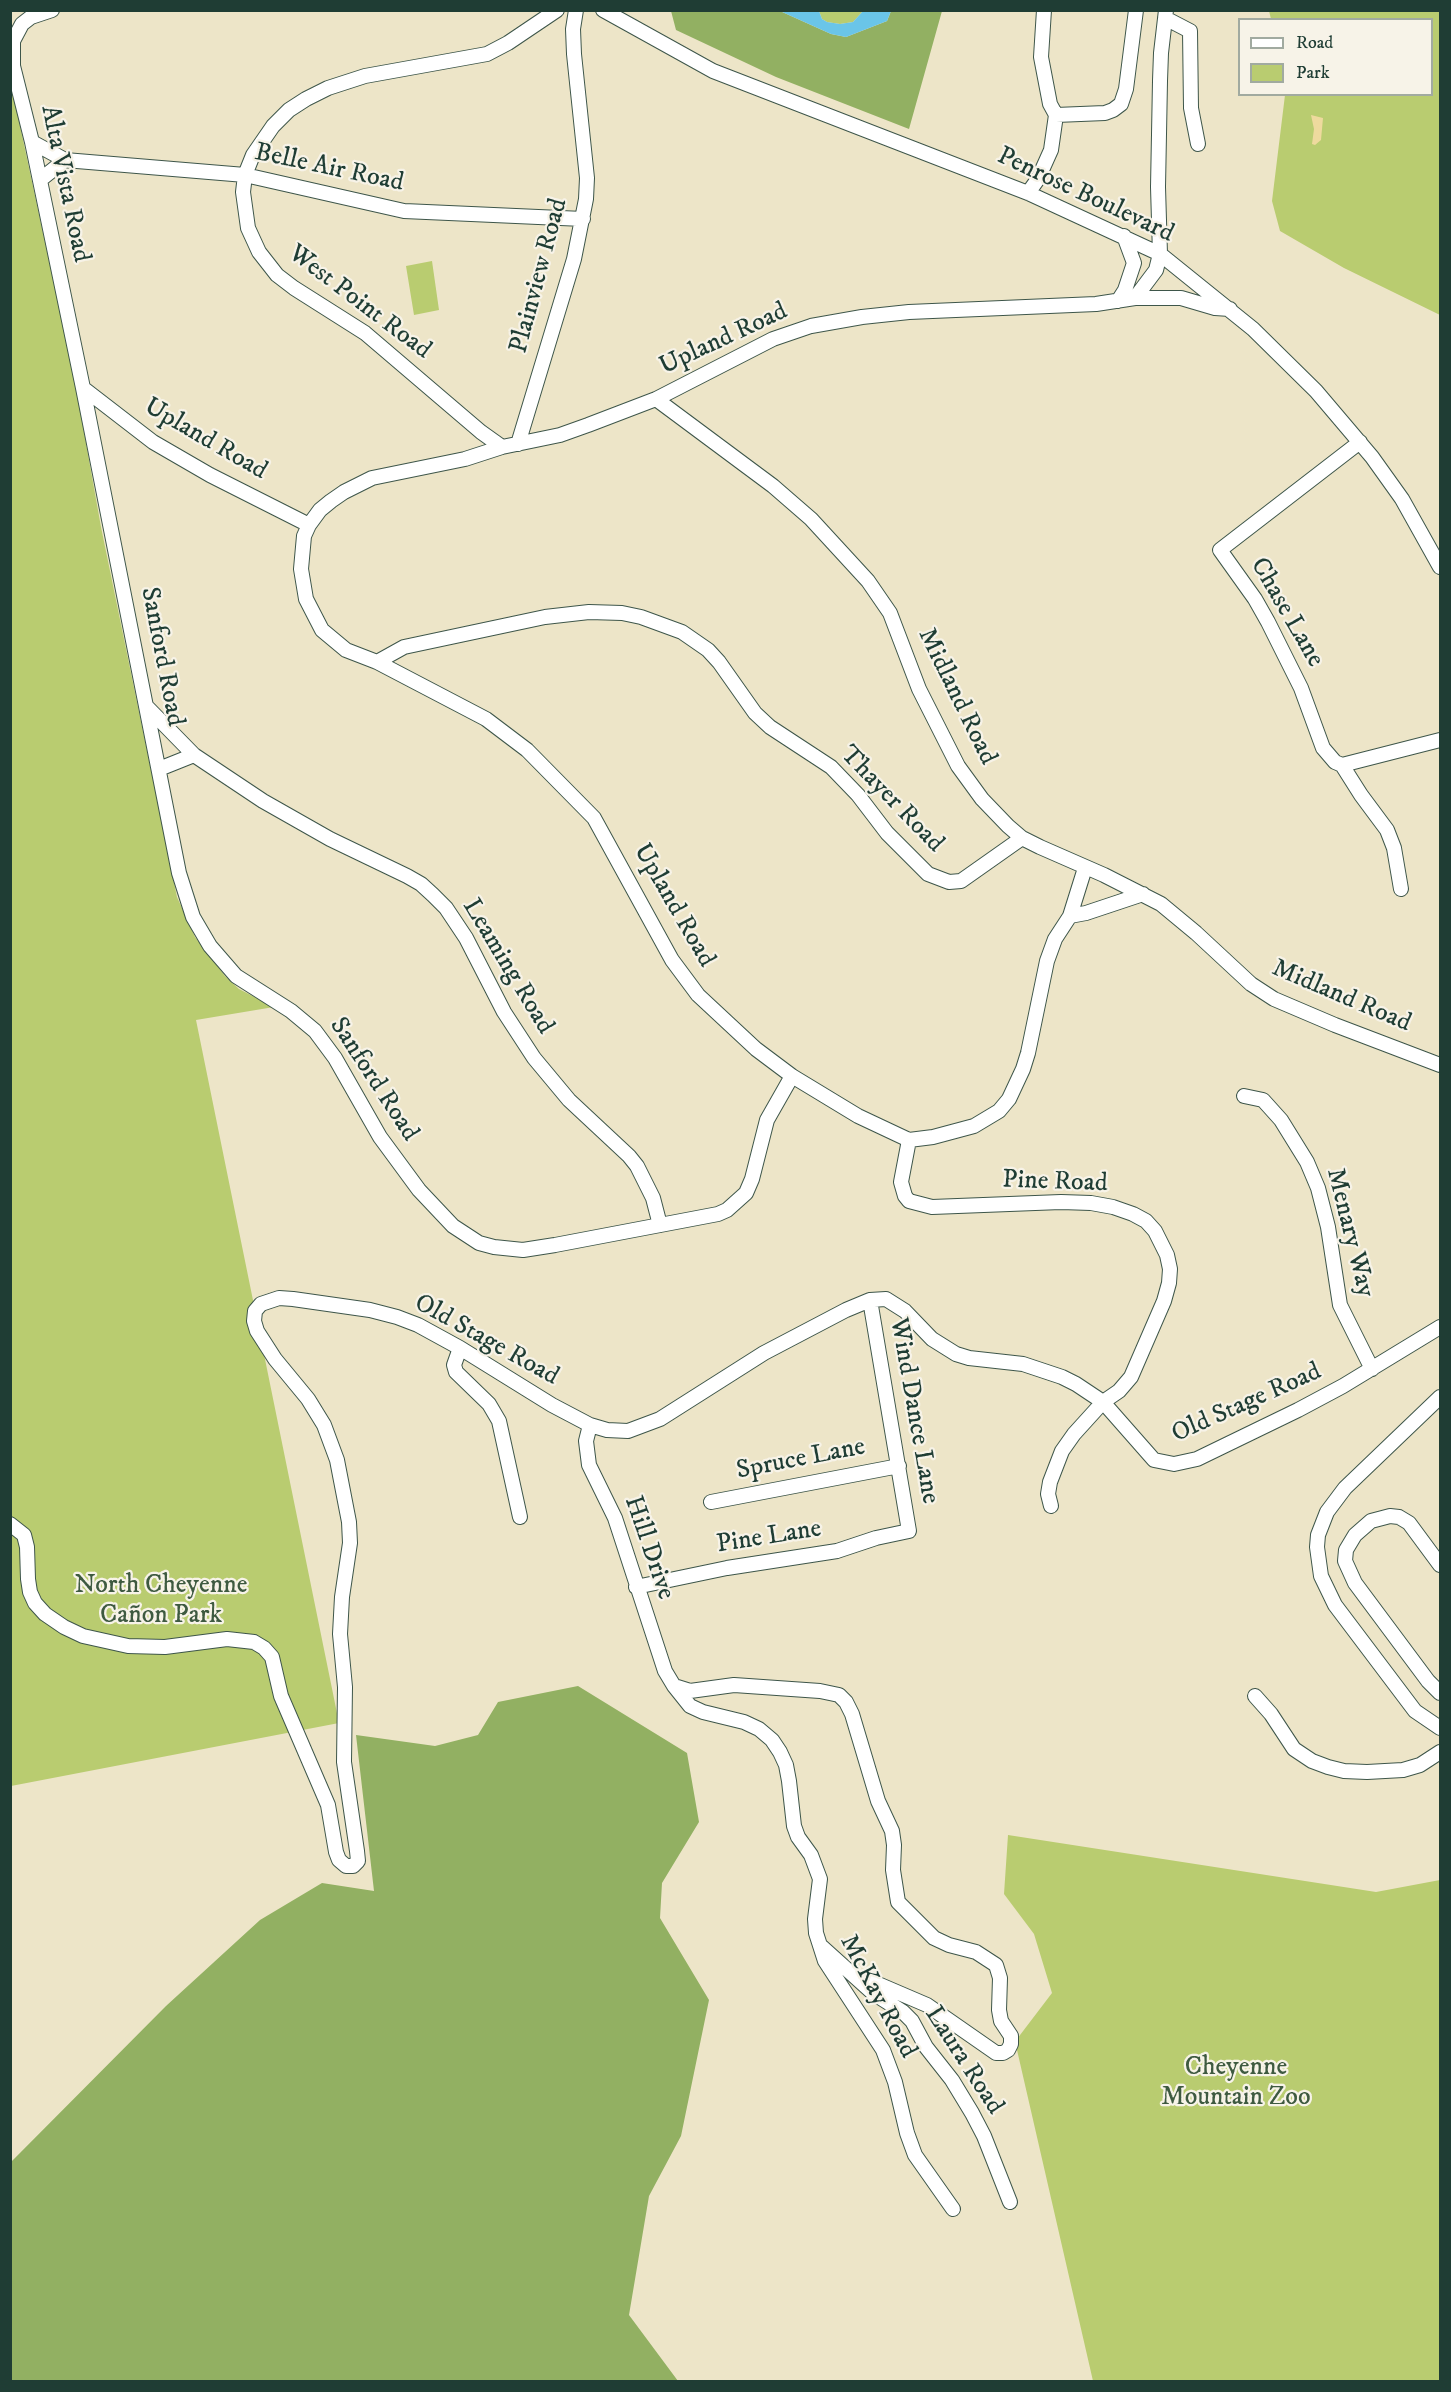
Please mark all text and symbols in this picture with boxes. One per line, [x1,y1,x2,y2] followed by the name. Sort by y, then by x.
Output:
[1238,18,1433,96] legend
[1296,32,1333,54] text: Road
[1296,62,1330,84] text: Park
[32,103,96,265] street label: Alta Vista Road
[252,138,406,200] street label: Belle Air Road
[992,141,1178,251] street label: Penrose Boulevard
[504,195,576,357] street label: Plainview Road
[281,239,437,367] street label: West Point Road
[655,297,793,383] street label: Upland Road
[138,392,272,488] street label: Upland Road
[1242,553,1330,673] street label: Chase Lane
[132,585,190,729] street label: Sanford Road
[909,624,1003,770] street label: Midland Road
[832,740,950,860] street label: Thayer Road
[625,839,721,973] street label: Upland Road
[454,894,560,1040] street label: Leaming Road
[1267,954,1415,1040] street label: Midland Road
[322,1012,424,1148] street label: Sanford Road
[1318,1165,1380,1301] street label: Menary Way
[1002,1166,1108,1200] street label: Pine Road
[408,1288,564,1394] street label: Old Stage Road
[881,1316,945,1506] street label: Wind Dance Lane
[1167,1357,1327,1451] street label: Old Stage Road
[734,1432,868,1488] street label: Spruce Lane
[616,1492,680,1604] street label: Hill Drive
[714,1514,824,1562] street label: Pine Lane
[74,1571,248,1632] park label: North Cheyenne Cañon Park
[831,1930,923,2064] street label: McKay Road
[917,2001,1009,2121] street label: Laura Road
[1161,2053,1311,2114] park label: Cheyenne Mountain Zoo

